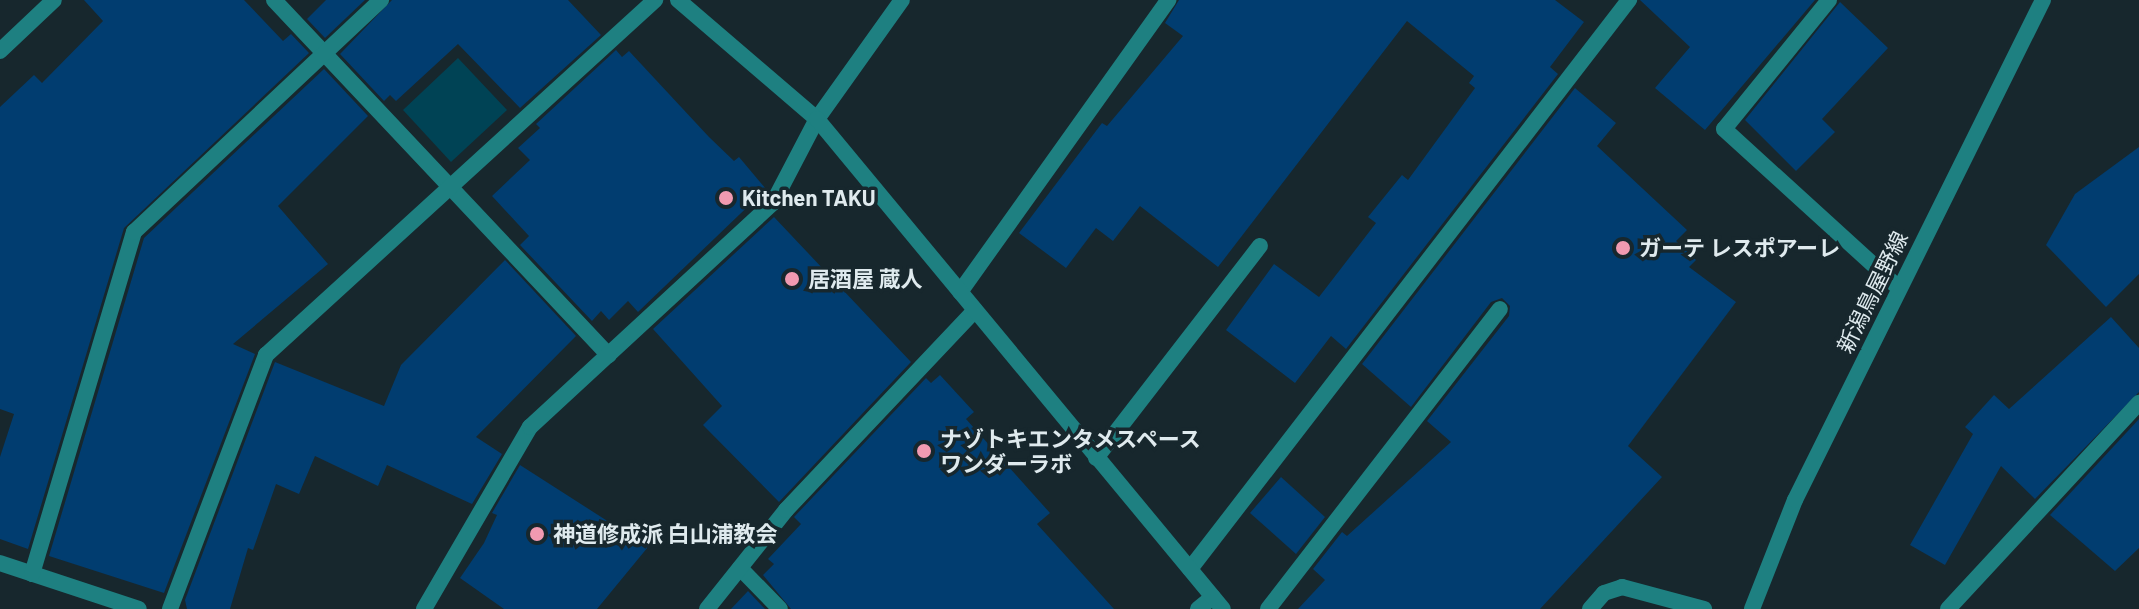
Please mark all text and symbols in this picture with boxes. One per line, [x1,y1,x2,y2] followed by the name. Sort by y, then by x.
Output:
[742,185,876,211] place label: Kitchen TAKU
[717,189,735,207] marker: Kitchen TAKU
[1831,227,1913,357] street label: 新潟鳥屋野線
[1639,235,1840,261] place label: ガーテ レスポアーレ
[1614,239,1632,257] marker: ガーテ レスポアーレ
[808,266,922,292] place label: 居酒屋 蔵人
[783,270,801,288] marker: 居酒屋 蔵人
[940,425,1204,476] place label: ナゾトキエンタメスペース ワンダーラボ
[915,442,933,460] marker: ナゾトキエンタメスペース ワンダーラボ
[553,521,777,547] place label: 神道修成派 白山浦教会
[528,525,546,543] marker: 神道修成派 白山浦教会

